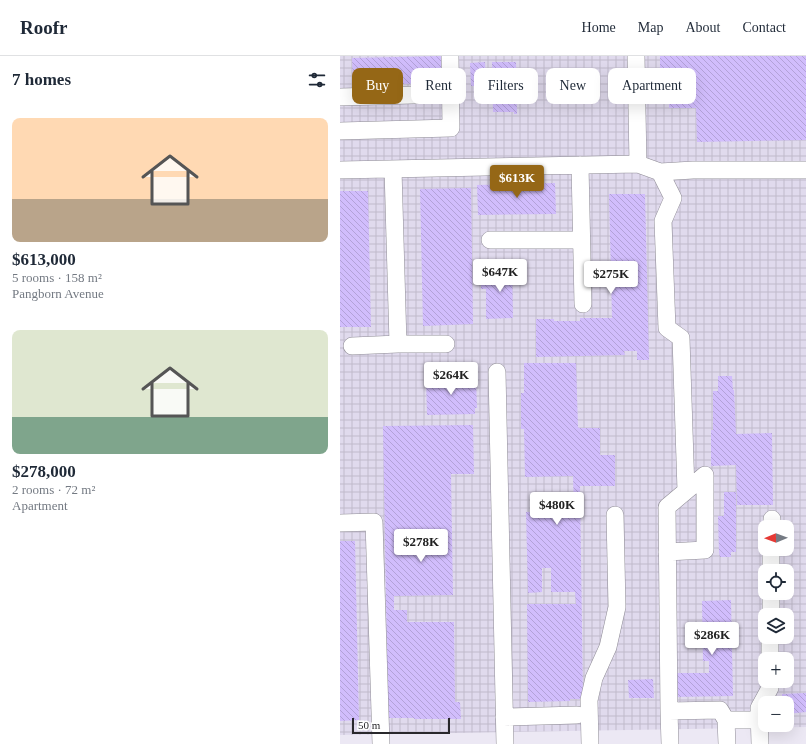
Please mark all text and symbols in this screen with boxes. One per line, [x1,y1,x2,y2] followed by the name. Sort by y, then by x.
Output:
[20,17,67,38] text: Roofr
[582,20,616,35] text: Home
[638,20,663,35] text: Map
[685,20,720,35] text: About
[742,20,786,35] text: Contact
[352,68,403,104] chip: Buy
[411,68,466,104] chip: Rent
[474,68,538,104] chip: Filters
[546,68,600,104] chip: New
[608,68,696,104] chip: Apartment
[306,69,328,91] icon: filters
[12,70,71,89] text: 7 homes
[134,144,206,216] icon: home
[489,165,545,199] pin: $613K
[499,170,535,185] text: $613K
[12,250,76,269] text: $613,000
[472,259,528,293] pin: $647K
[583,261,639,295] pin: $275K
[482,264,518,279] text: $647K
[593,266,629,281] text: $275K
[12,270,102,285] text: 5 rooms · 158 m²
[12,286,104,301] text: Pangborn Avenue
[134,356,206,428] icon: home
[423,362,479,396] pin: $264K
[433,367,469,382] text: $264K
[12,462,76,481] text: $278,000
[12,482,95,497] text: 2 rooms · 72 m²
[529,492,585,526] pin: $480K
[539,497,575,512] text: $480K
[12,498,68,513] text: Apartment
[758,520,794,556] north arrow
[758,520,794,732] map controls
[393,529,449,563] pin: $278K
[403,534,439,549] text: $278K
[758,564,794,600] button: locate
[758,608,794,644] button: layers
[684,622,740,656] pin: $286K
[694,627,730,642] text: $286K
[758,652,794,688] button: +
[758,696,794,732] button: −
[352,716,450,735] scale bar
[358,719,380,731] text: 50 m

